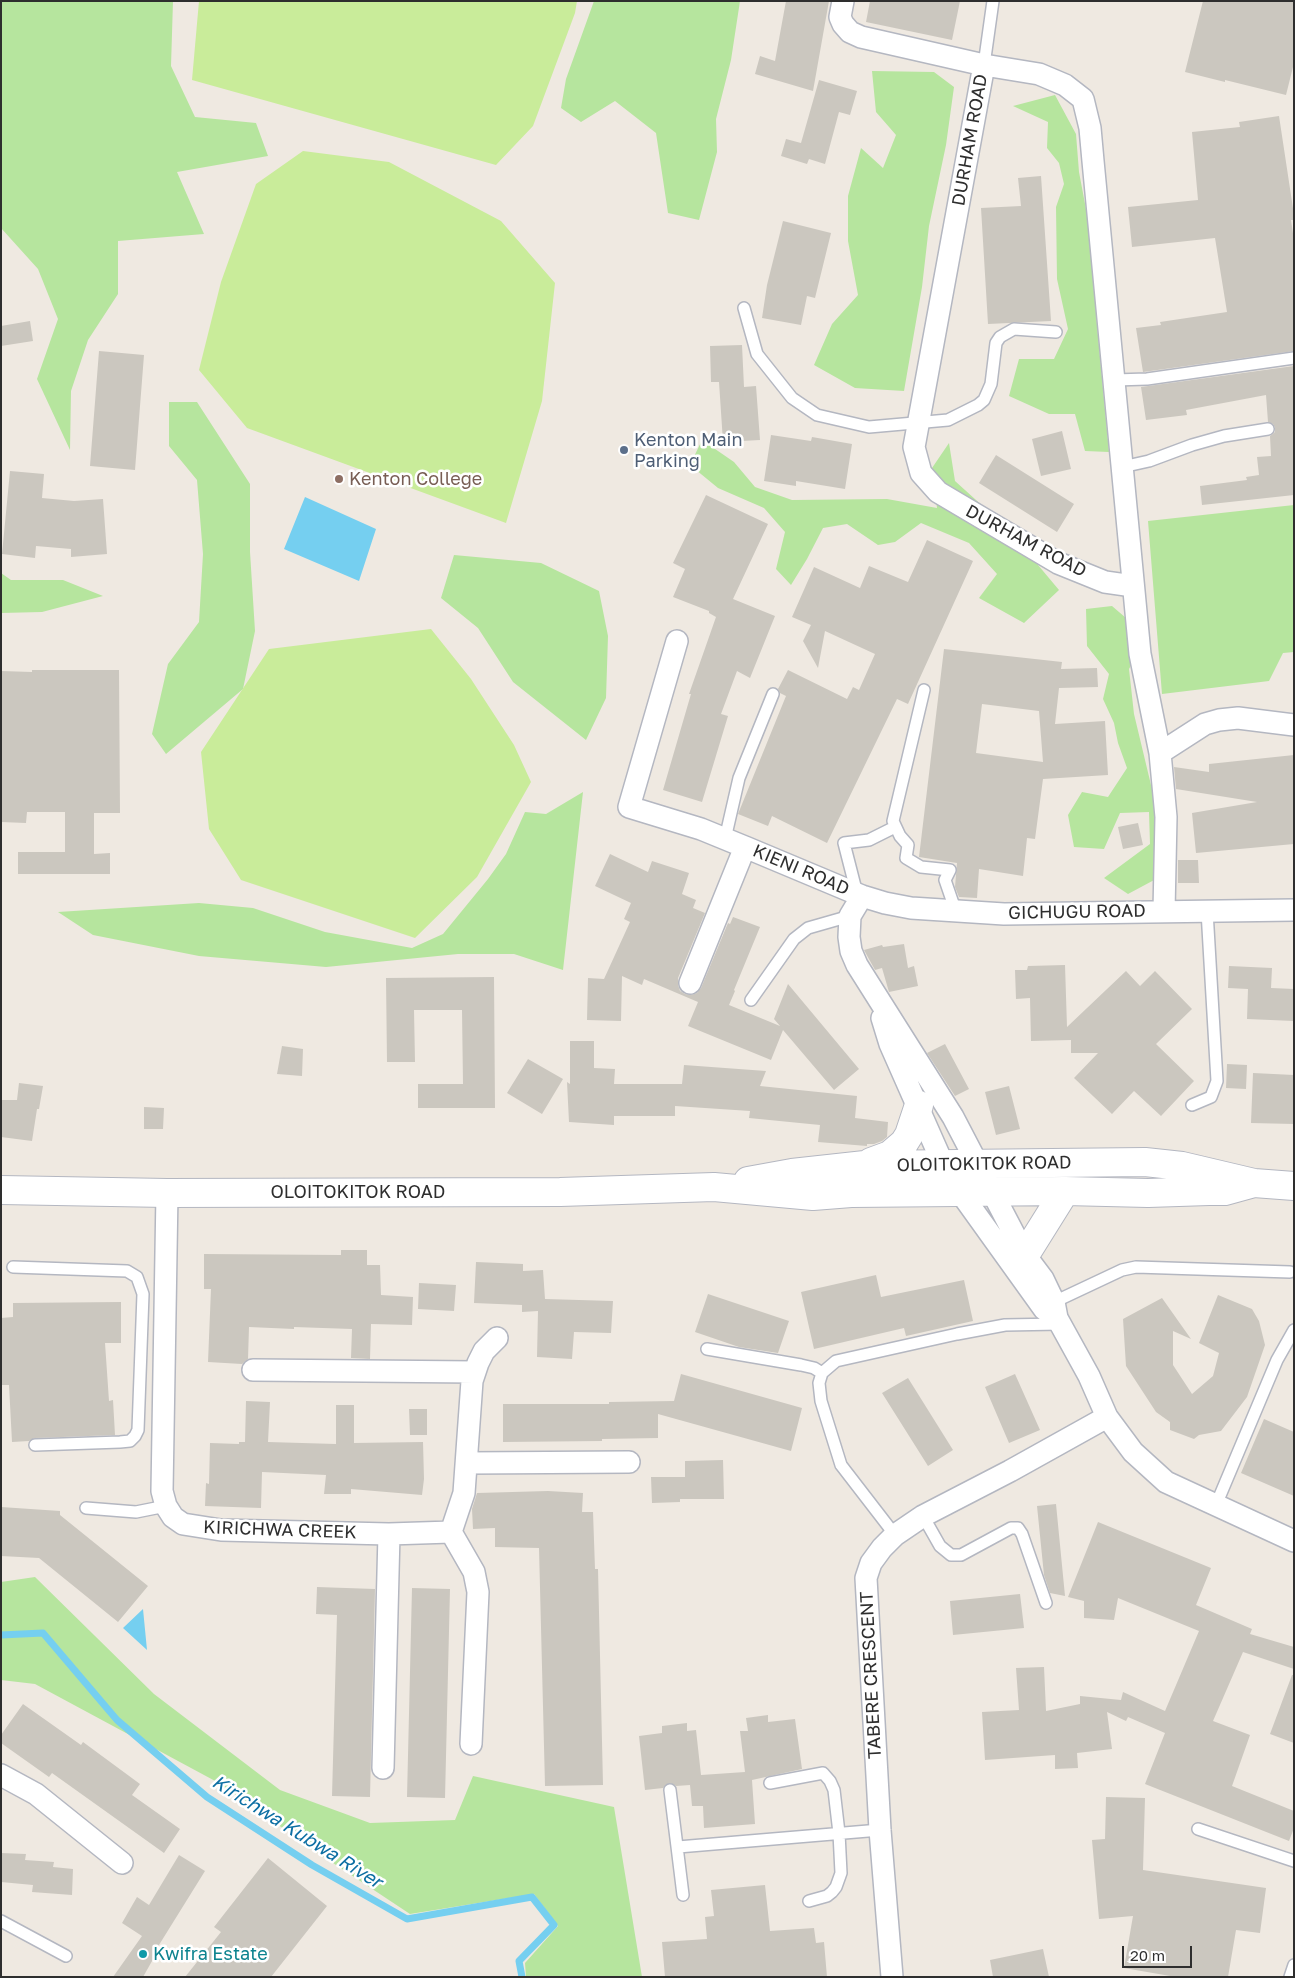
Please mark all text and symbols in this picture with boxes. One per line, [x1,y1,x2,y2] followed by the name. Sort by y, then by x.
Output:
[948,72,992,208] street label: DURHAM ROAD
[634,429,743,472] place label: Kenton Main Parking
[618,444,630,456] marker: Kenton Main Parking
[349,468,482,490] place label: Kenton College
[333,473,345,485] marker: Kenton College
[962,500,1090,582] street label: DURHAM ROAD
[749,840,853,900] street label: KIENI ROAD
[1008,900,1146,924] street label: GICHUGU ROAD
[896,1152,1072,1176] street label: OLOITOKITOK ROAD
[271,1181,445,1203] street label: OLOITOKITOK ROAD
[203,1517,357,1543] street label: KIRICHWA CREEK
[856,1591,886,1759] street label: TABERE CRESCENT
[208,1770,386,1894] water label: Kirichwa Kubwa River
[1125,1936,1195,1968] scale bar
[153,1943,268,1965] place label: Kwifra Estate
[1130,1946,1165,1964] text: 20 m
[137,1948,149,1960] marker: Kwifra Estate

